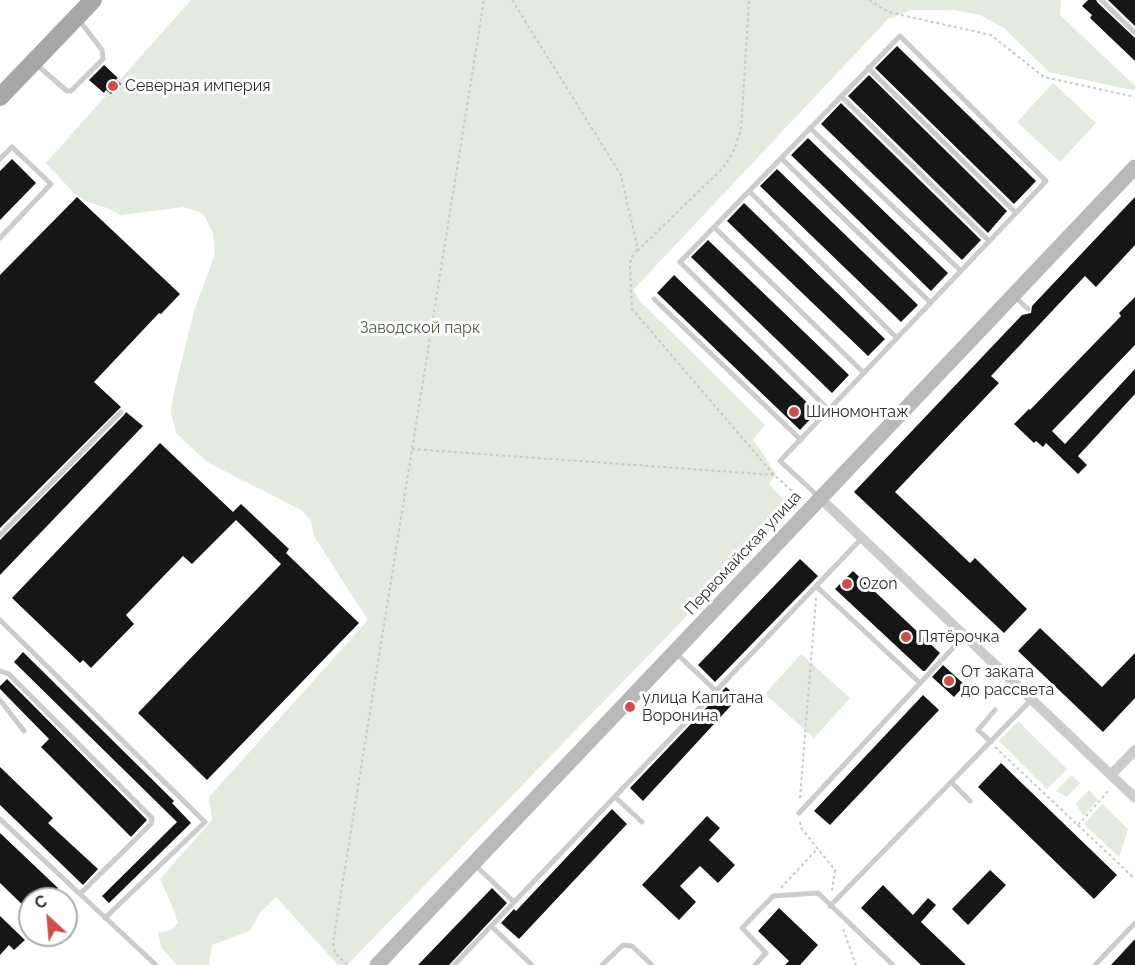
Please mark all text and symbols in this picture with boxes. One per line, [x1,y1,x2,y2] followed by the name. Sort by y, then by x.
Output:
[125,76,270,96] place label: Северная империя
[106,79,120,93] marker: Северная империя
[360,318,480,338] park label: Заводской парк
[806,402,909,422] place label: Шиномонтаж
[787,405,801,419] marker: Шиномонтаж
[681,487,805,619] street label: Первомайская улица
[859,574,898,594] place label: Ozon
[840,577,854,591] marker: Ozon
[918,627,999,647] place label: Пятёрочка
[899,630,913,644] marker: Пятёрочка
[961,662,1054,700] place label: От заката до рассвета
[942,674,956,688] marker: От заката до рассвета
[642,688,763,726] place label: улица Капитана Воронина
[623,700,637,714] marker: улица Капитана Воронина
[18,887,78,947] north arrow
[32,891,50,913] text: С

